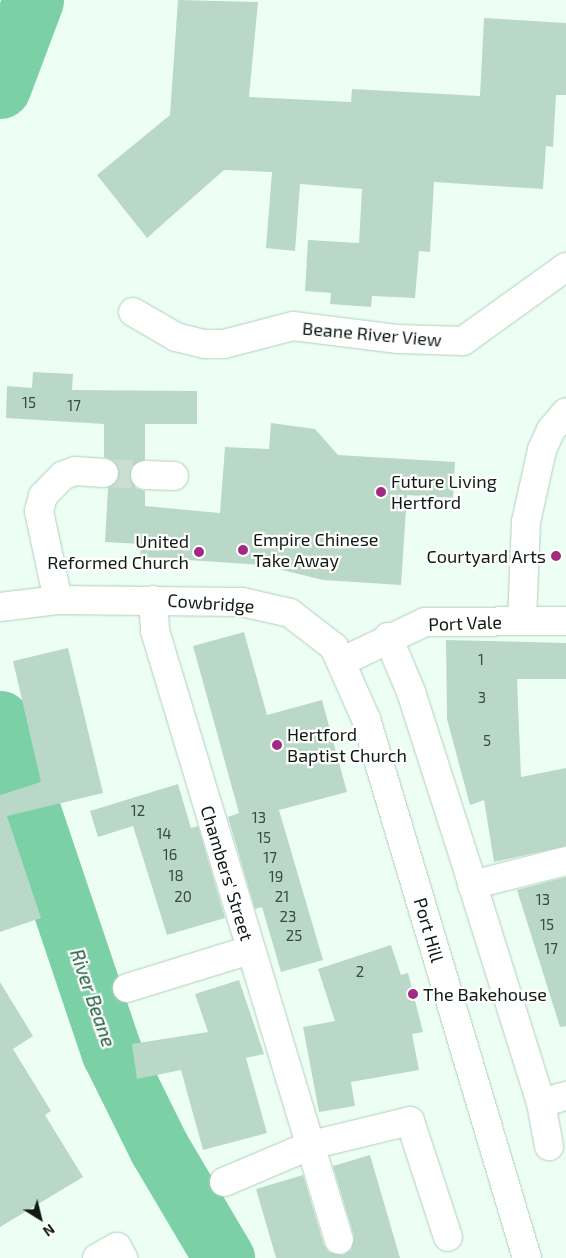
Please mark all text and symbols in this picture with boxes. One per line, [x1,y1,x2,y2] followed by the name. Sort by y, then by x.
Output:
[301,317,443,351] street label: Beane River View
[22,394,36,412] house number: 15
[67,397,81,415] house number: 17
[391,471,497,514] place label: Future Living Hertford
[375,486,387,498] marker: Future Living Hertford
[253,529,379,572] place label: Empire Chinese Take Away
[47,531,189,574] place label: United Reformed Church
[237,544,249,556] marker: Empire Chinese Take Away
[426,545,546,567] place label: Courtyard Arts
[193,546,205,558] marker: United Reformed Church
[550,550,562,562] marker: Courtyard Arts
[167,589,255,617] street label: Cowbridge
[428,611,502,635] street label: Port Vale
[478,651,484,669] house number: 1
[478,689,486,707] house number: 3
[287,724,407,766] place label: Hertford Baptist Church
[483,732,491,750] house number: 5
[271,739,283,751] marker: Hertford Baptist Church
[131,802,145,820] house number: 12
[196,803,258,943] street label: Chambers' Street
[252,809,266,827] house number: 13
[156,825,172,843] house number: 14
[257,829,271,847] house number: 15
[163,846,177,864] house number: 16
[263,849,277,867] house number: 17
[168,867,184,885] house number: 18
[269,868,283,886] house number: 19
[174,888,192,906] house number: 20
[275,888,289,906] house number: 21
[536,891,550,909] house number: 13
[410,895,448,965] street label: Port Hill
[280,908,296,926] house number: 23
[540,916,554,934] house number: 15
[286,927,302,945] house number: 25
[544,940,558,958] house number: 17
[66,946,120,1050] water label: River Beane
[356,963,364,981] house number: 2
[423,983,547,1005] place label: The Bakehouse
[407,988,419,1000] marker: The Bakehouse
[15,1193,65,1243] north arrow
[40,1221,58,1240] text: N

